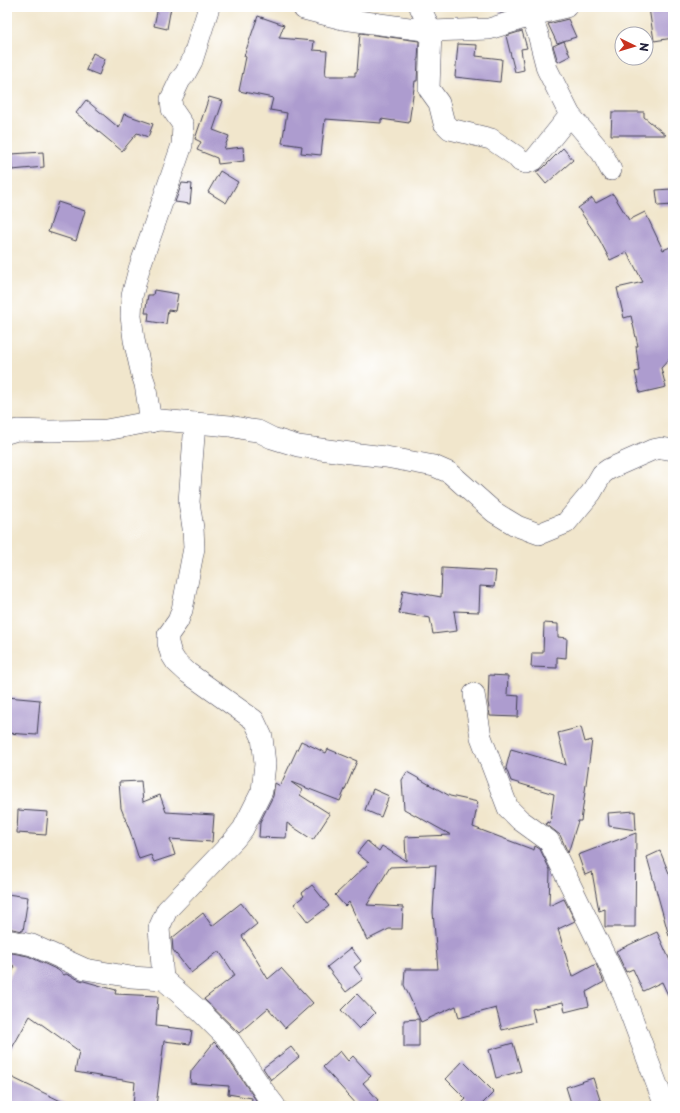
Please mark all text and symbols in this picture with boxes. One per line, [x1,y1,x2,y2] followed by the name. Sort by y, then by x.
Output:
[614,26,654,66] north arrow
[636,42,653,52] text: N

